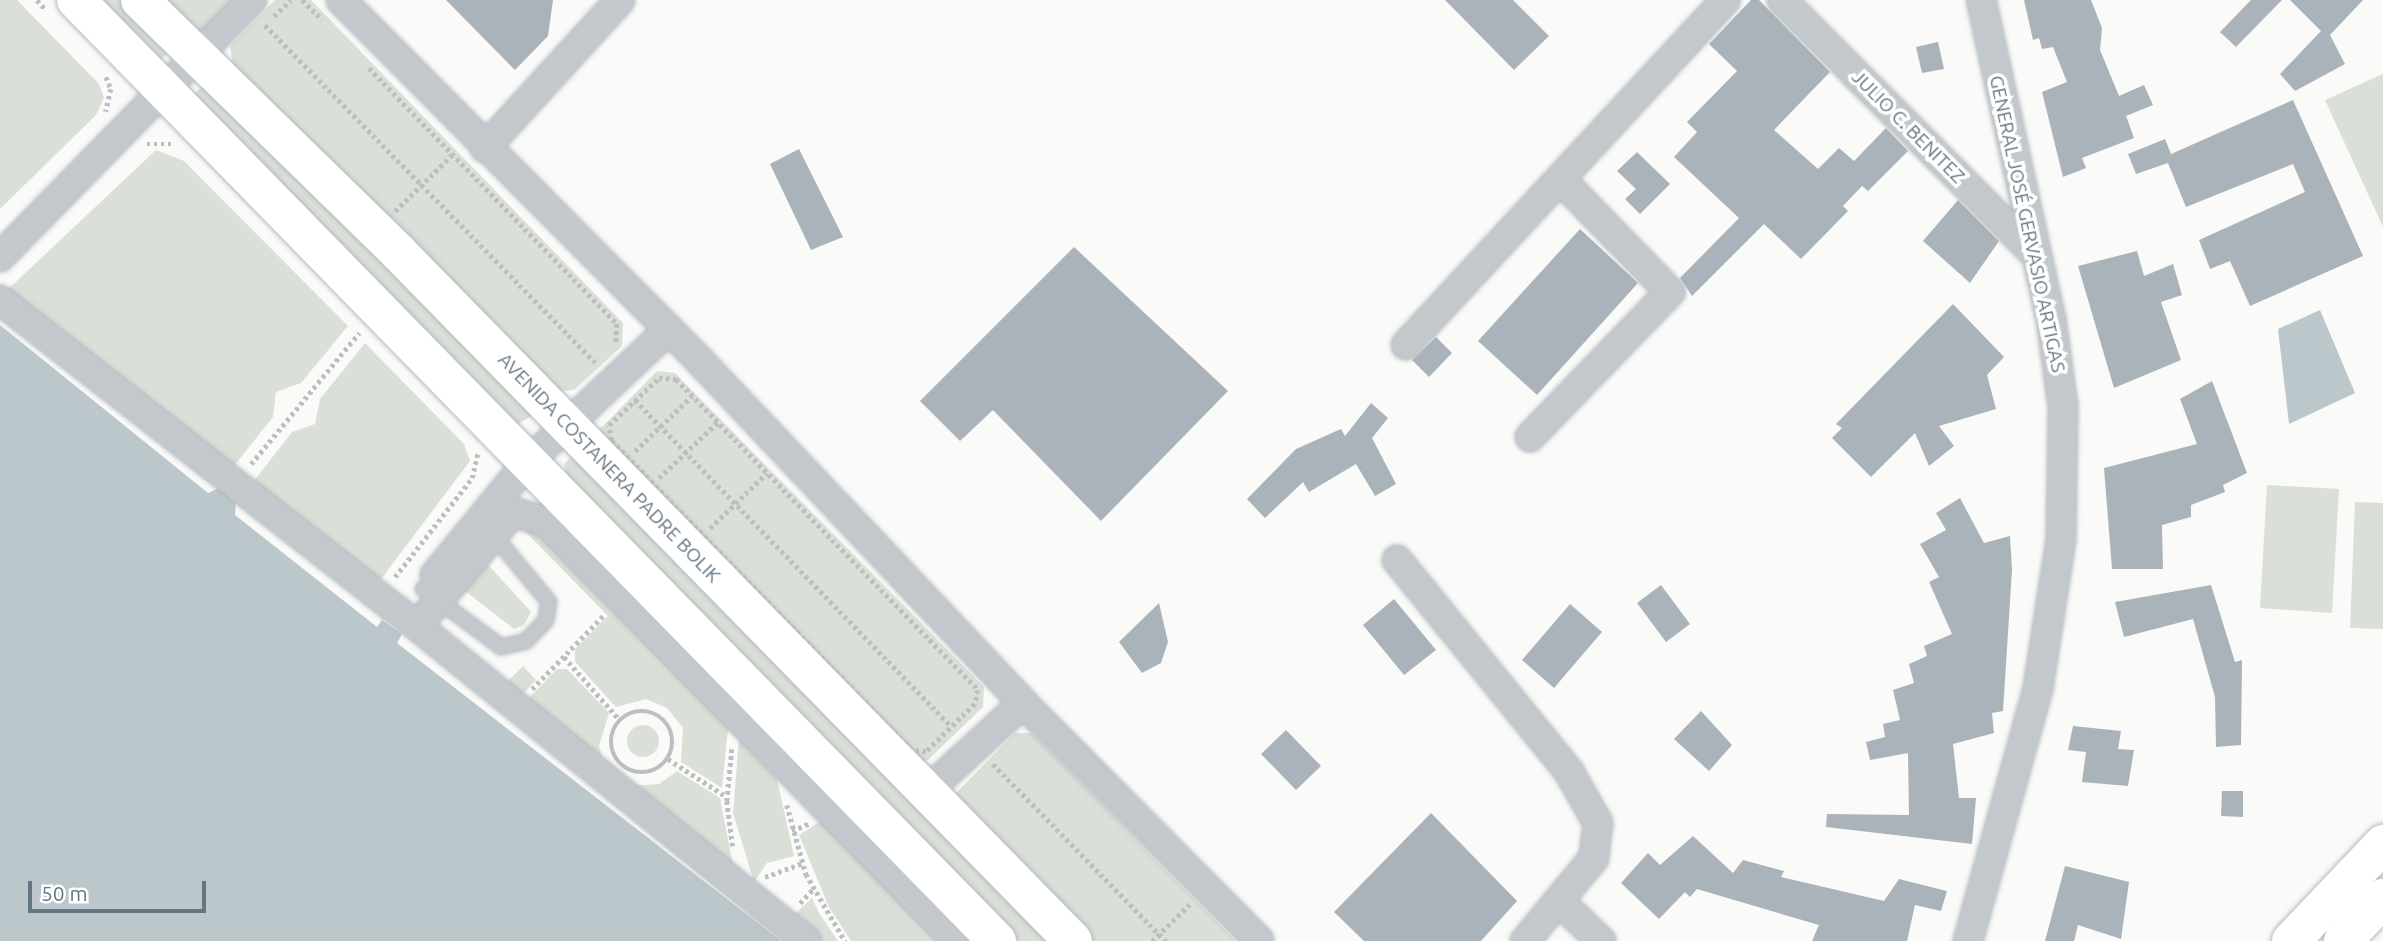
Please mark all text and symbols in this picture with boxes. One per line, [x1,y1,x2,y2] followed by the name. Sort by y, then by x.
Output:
[1847,66,1969,188] street label: JULIO C. BENITEZ
[1984,74,2070,374] street label: GENERAL JOSÉ GERVASIO ARTIGAS
[493,349,725,587] street label: AVENIDA COSTANERA PADRE BOLIK
[32,867,210,911] scale bar
[41,881,88,905] text: 50 m

